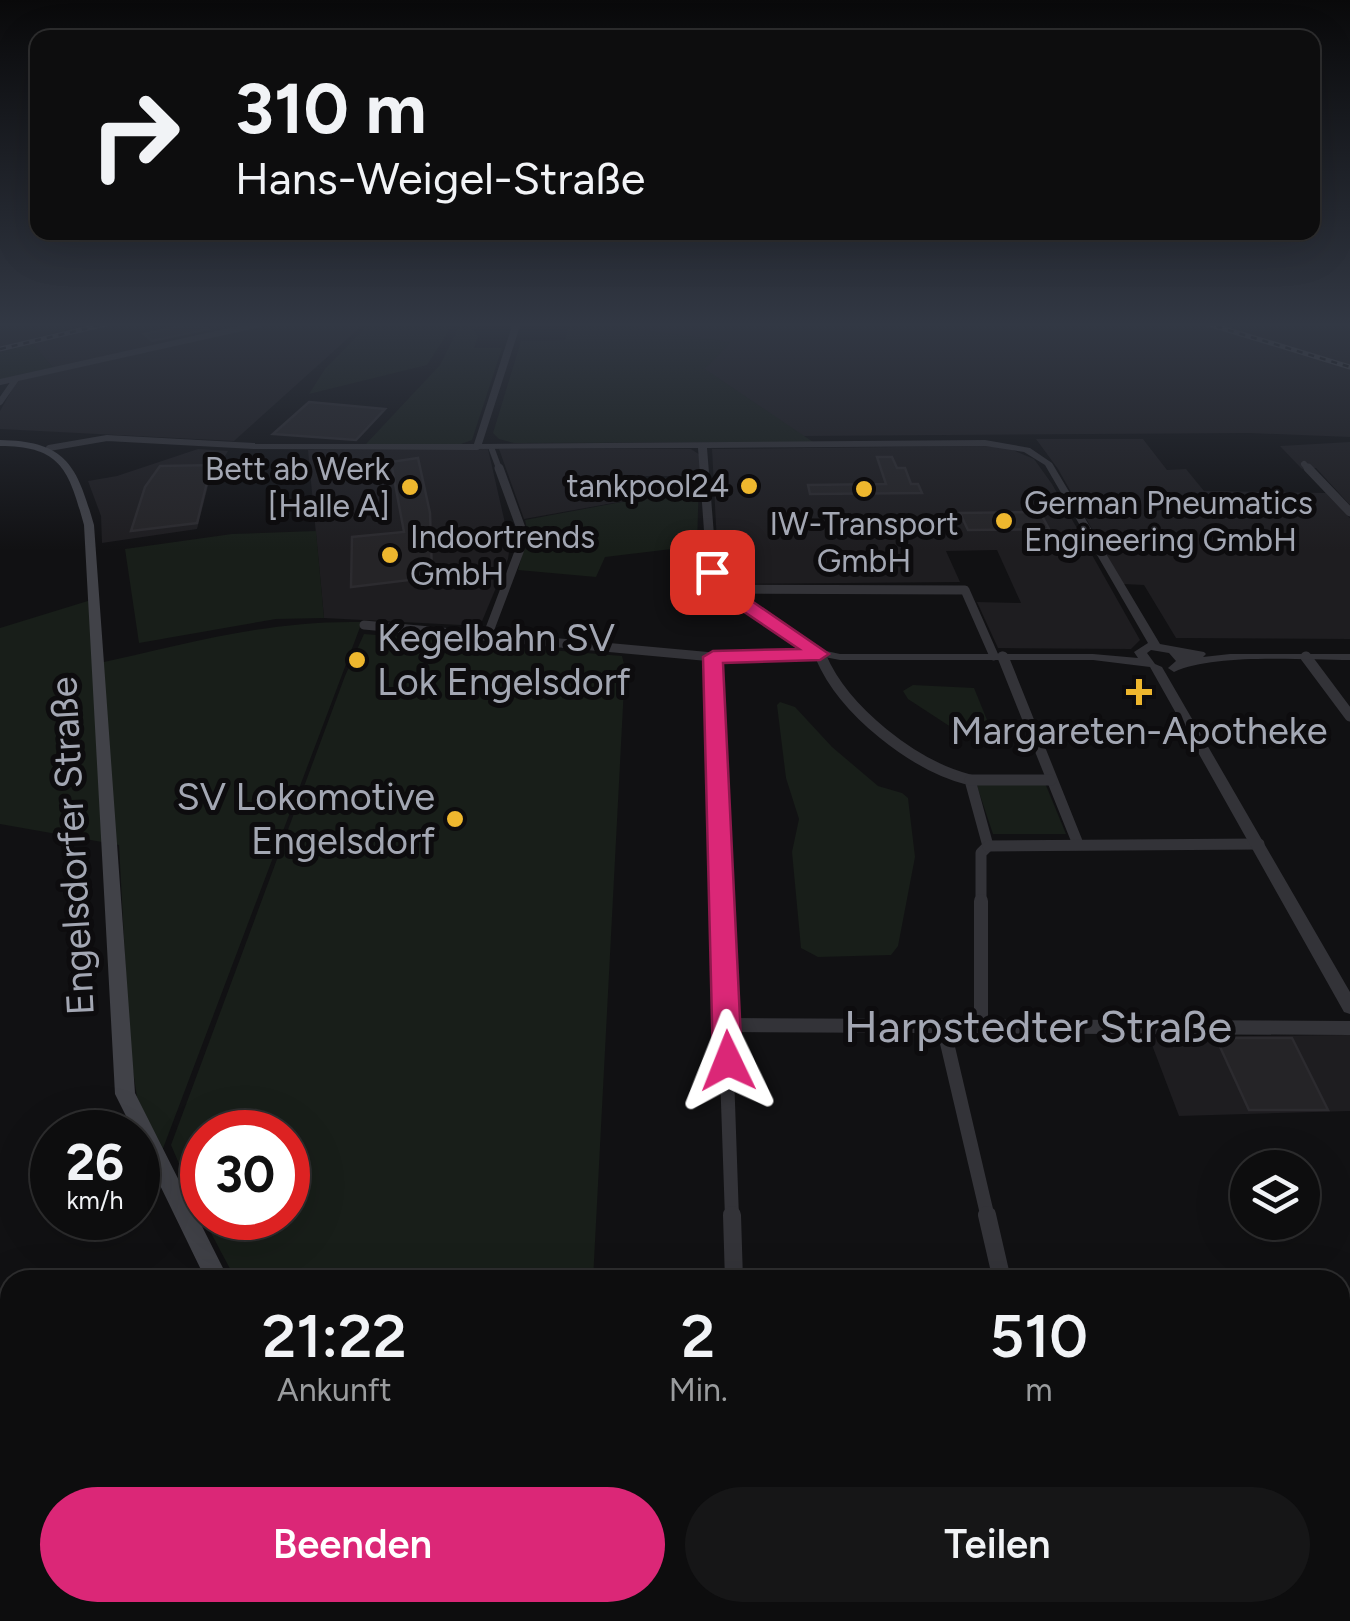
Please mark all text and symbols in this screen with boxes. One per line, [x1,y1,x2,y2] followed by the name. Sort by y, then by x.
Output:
[235,66,427,151] text: 310 m
[70,70,200,200] icon: right
[235,151,645,205] text: Hans-Weigel-Straße
[205,450,390,525] place label: Bett ab Werk [Halle A]
[566,467,729,505] place label: tankpool24
[738,475,760,497] marker: tankpool24
[399,476,421,498] marker: Bett ab Werk [Halle A]
[853,478,875,500] marker: IW-Transport GmbH
[1024,484,1313,559] place label: German Pneumatics Engineering GmbH
[769,505,959,580] place label: IW-Transport GmbH
[993,510,1015,532] marker: German Pneumatics Engineering GmbH
[410,518,595,593] place label: Indoortrends GmbH
[670,530,755,615] pin
[379,544,401,566] marker: Indoortrends GmbH
[685,545,740,600] icon: arrive
[377,615,631,705] place label: Kegelbahn SV Lok Engelsdorf
[346,649,368,671] marker: Kegelbahn SV Lok Engelsdorf
[40,676,104,1016] street label: Engelsdorfer Straße
[1128,681,1150,703] marker: Margareten-Apotheke
[950,708,1328,754] place label: Margareten-Apotheke
[176,774,435,864] place label: SV Lokomotive Engelsdorf
[444,808,466,830] marker: SV Lokomotive Engelsdorf
[844,999,1232,1053] street label: Harpstedter Straße
[676,1009,780,1113] position arrow
[180,1110,310,1240] speed limit sign: 30
[66,1132,124,1193] text: 26
[1230,1150,1320,1240] map controls
[1230,1150,1320,1240] button: layers
[66,1185,124,1215] text: km/h
[262,1300,407,1372] text: 21:22
[681,1300,715,1372] text: 2
[990,1300,1088,1372] text: 510
[277,1371,392,1409] text: Ankunft
[669,1371,728,1409] text: Min.
[1025,1371,1052,1409] text: m
[40,1487,665,1602] button: Beenden
[685,1487,1310,1602] button: Teilen

